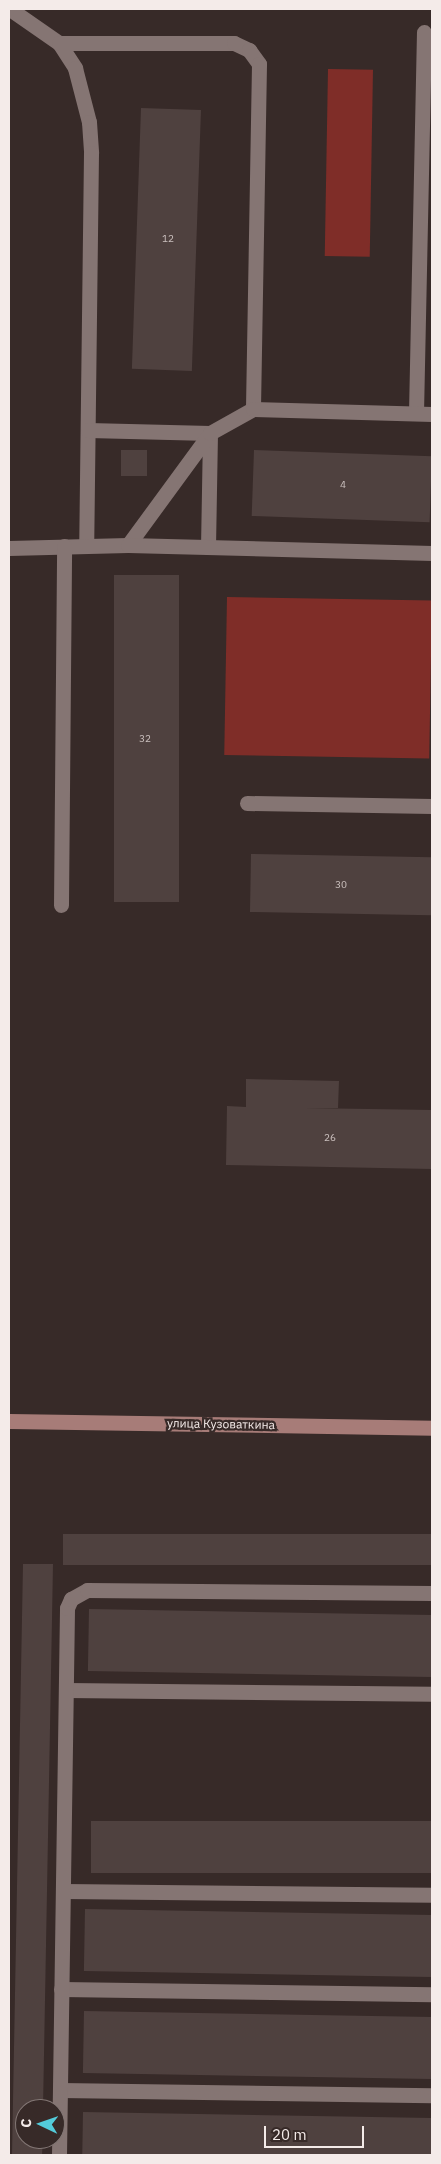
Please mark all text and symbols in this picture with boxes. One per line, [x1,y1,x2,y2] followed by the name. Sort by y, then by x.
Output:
[162,233,174,245] house number: 12
[340,479,346,491] house number: 4
[139,733,151,745] house number: 32
[335,879,347,891] house number: 30
[324,1132,336,1144] house number: 26
[167,1416,275,1432] street label: улица Кузоваткина
[15,2099,65,2149] north arrow
[266,2116,366,2148] scale bar
[17,2118,35,2128] text: С
[272,2125,307,2144] text: 20 m

